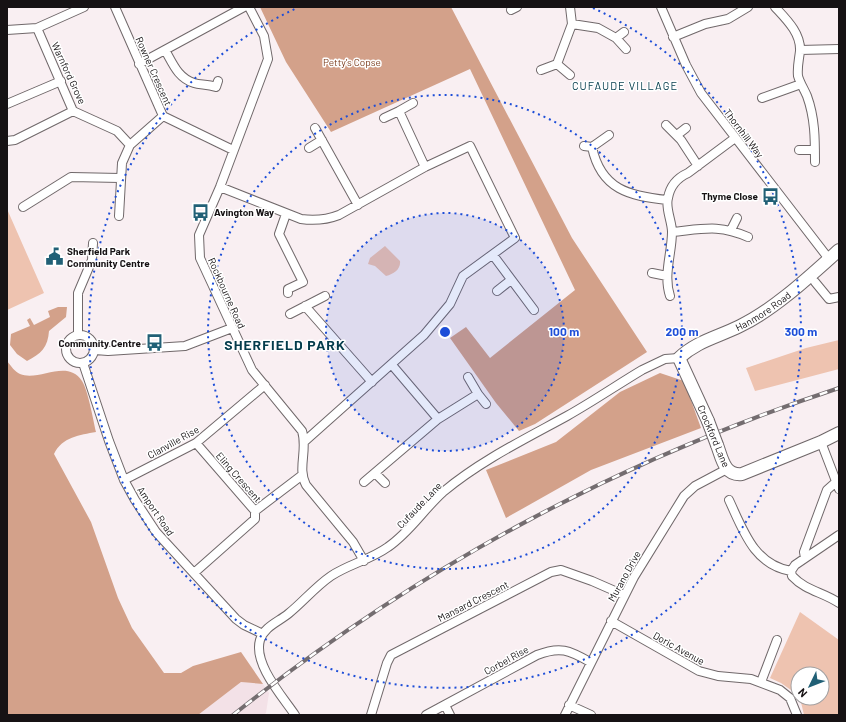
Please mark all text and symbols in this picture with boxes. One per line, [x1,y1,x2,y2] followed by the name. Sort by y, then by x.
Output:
[133,35,175,108] street label: Rowner Crescent
[49,40,89,106] street label: Warnford Grove
[323,56,381,68] park label: Petty's Copse
[572,79,678,92] district label: CUFAUDE VILLAGE
[722,106,766,160] street label: Thornhill Way
[761,186,781,206] bus stop icon: Thyme Close
[702,190,759,202] place label: Thyme Close
[191,202,211,222] bus stop icon: Avington Way
[214,206,274,218] place label: Avington Way
[67,245,150,269] place label: Sherfield Park Community Centre
[44,247,64,267] public building icon: Sherfield Park Community Centre
[206,256,248,330] street label: Rockbourne Road
[733,289,793,333] street label: Hanmore Road
[549,324,579,338] text: 100 m
[666,324,698,338] text: 200 m
[785,324,817,338] text: 300 m
[438,325,452,339] centre of rings
[144,333,164,353] bus stop icon: Community Centre
[224,336,346,353] district label: SHERFIELD PARK
[58,337,142,349] place label: Community Centre
[696,403,732,469] street label: Crockford Lane
[145,423,201,461] street label: Clanville Rise
[214,449,264,505] street label: Eling Crescent
[394,479,444,531] street label: Cufaude Lane
[135,484,177,538] street label: Amport Road
[605,548,643,604] street label: Murano Drive
[436,578,511,624] street label: Mansard Crescent
[651,629,707,667] street label: Doric Avenue
[482,643,530,677] street label: Corbel Rise
[790,666,830,706] north arrow
[795,686,810,700] text: N

